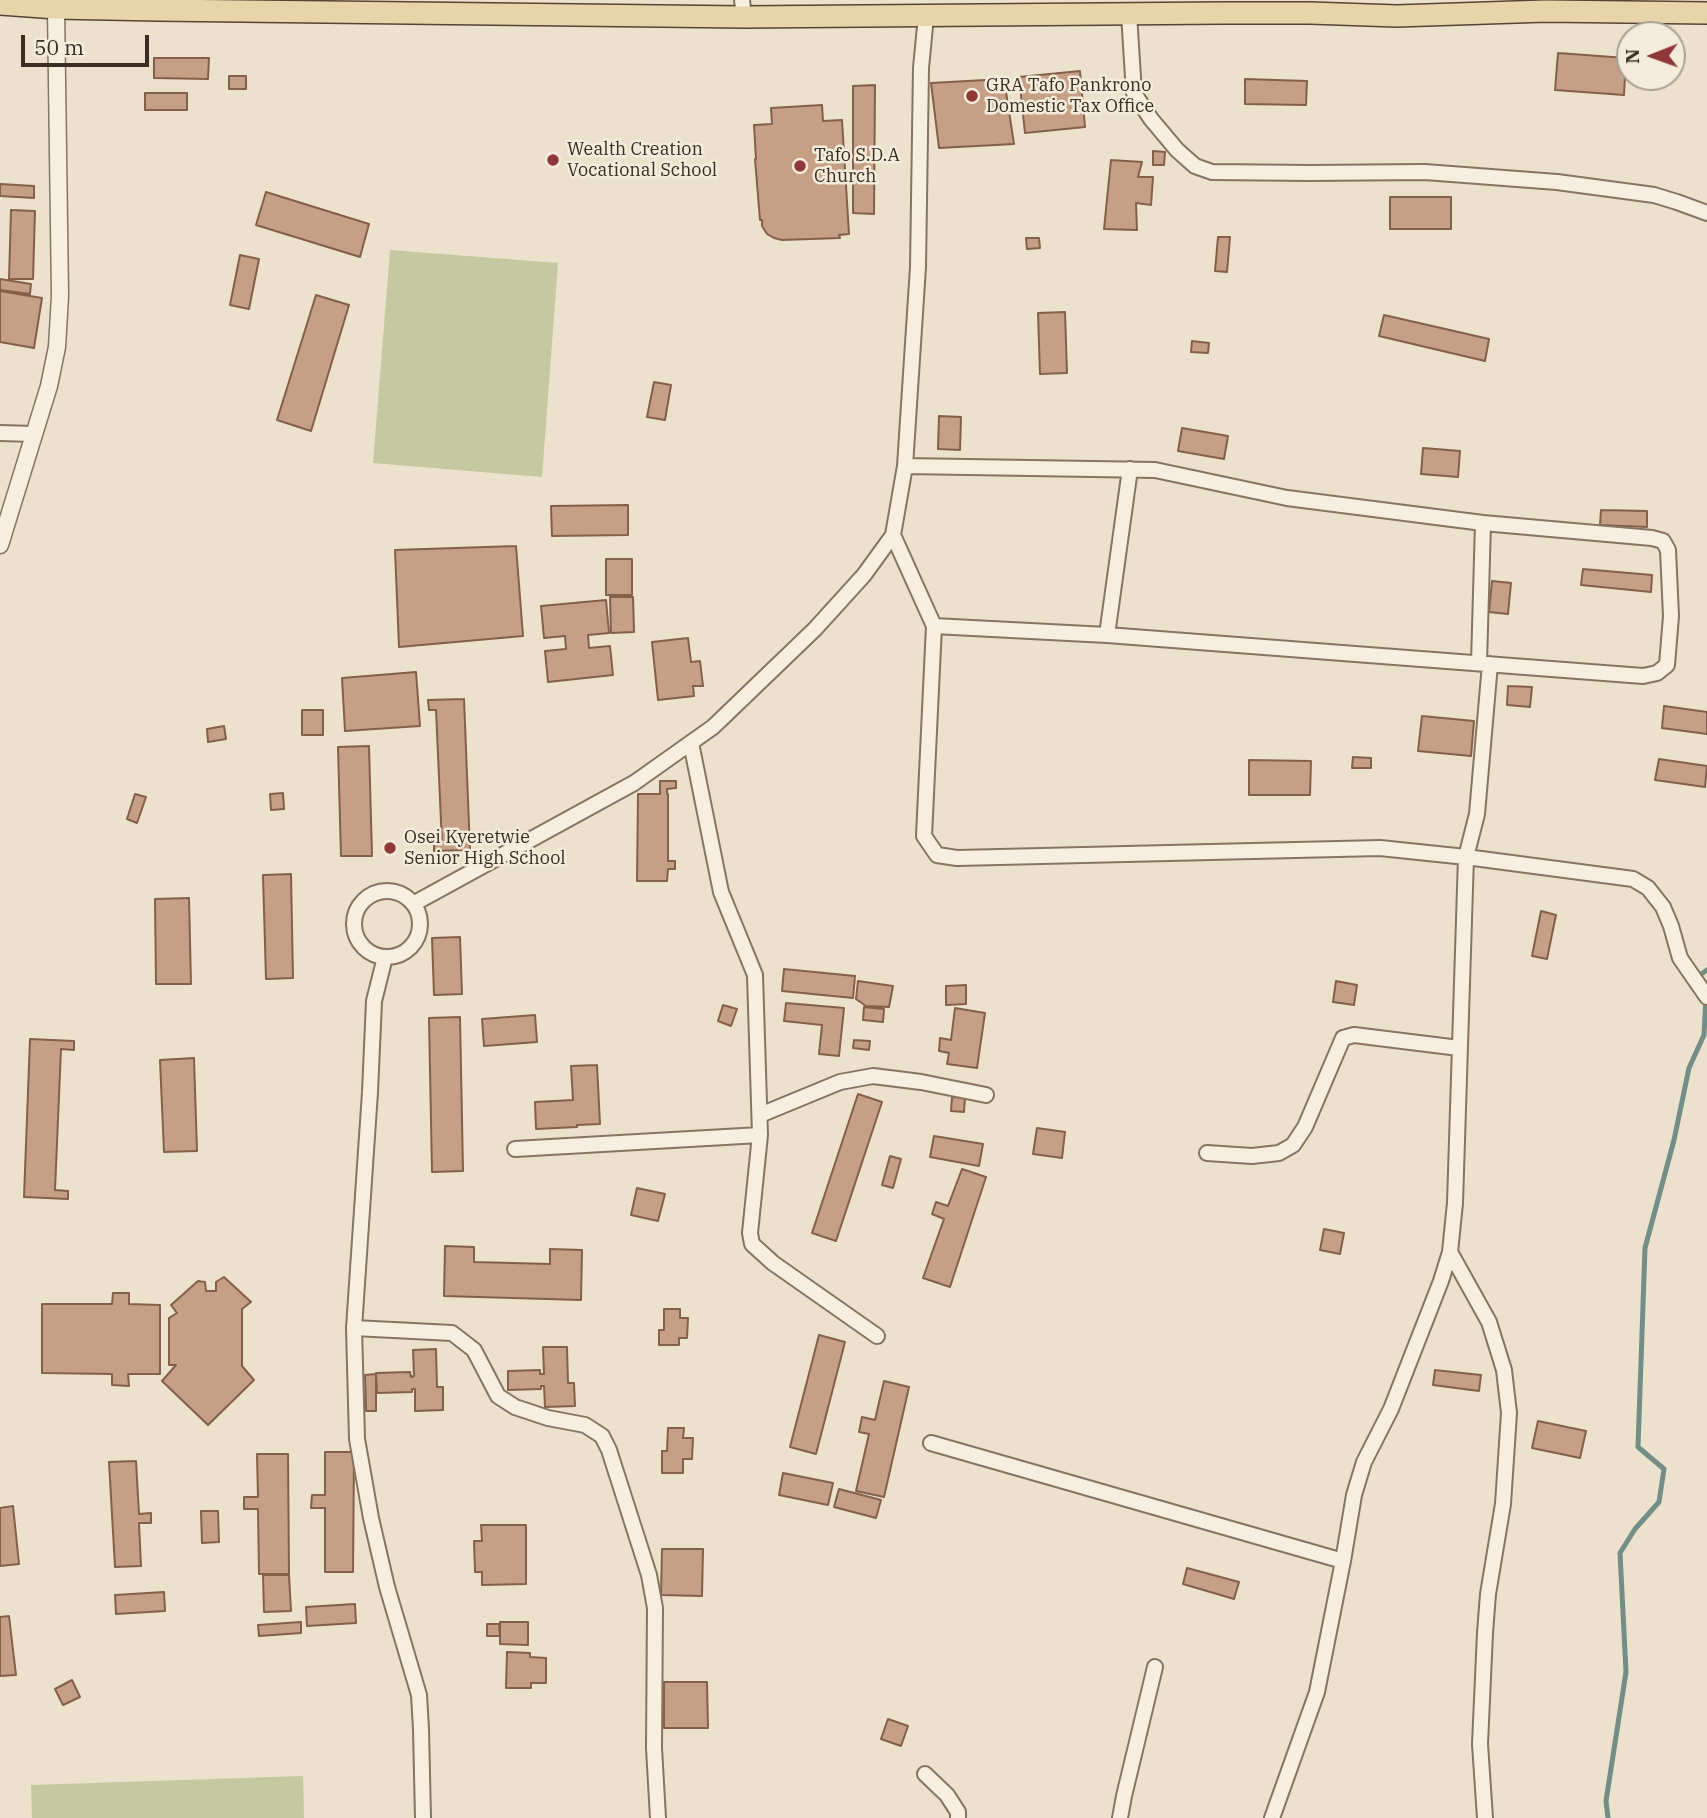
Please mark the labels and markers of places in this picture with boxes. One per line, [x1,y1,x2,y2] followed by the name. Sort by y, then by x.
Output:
[986,75,1154,118] place label: GRA Tafo Pankrono Domestic Tax Office
[964,88,980,104] marker: GRA Tafo Pankrono Domestic Tax Office
[567,139,717,182] place label: Wealth Creation Vocational School
[814,145,900,188] place label: Tafo S.D.A Church
[545,152,561,168] marker: Wealth Creation Vocational School
[792,158,808,174] marker: Tafo S.D.A Church
[404,827,566,870] place label: Osei Kyeretwie Senior High School
[382,840,398,856] marker: Osei Kyeretwie Senior High School

